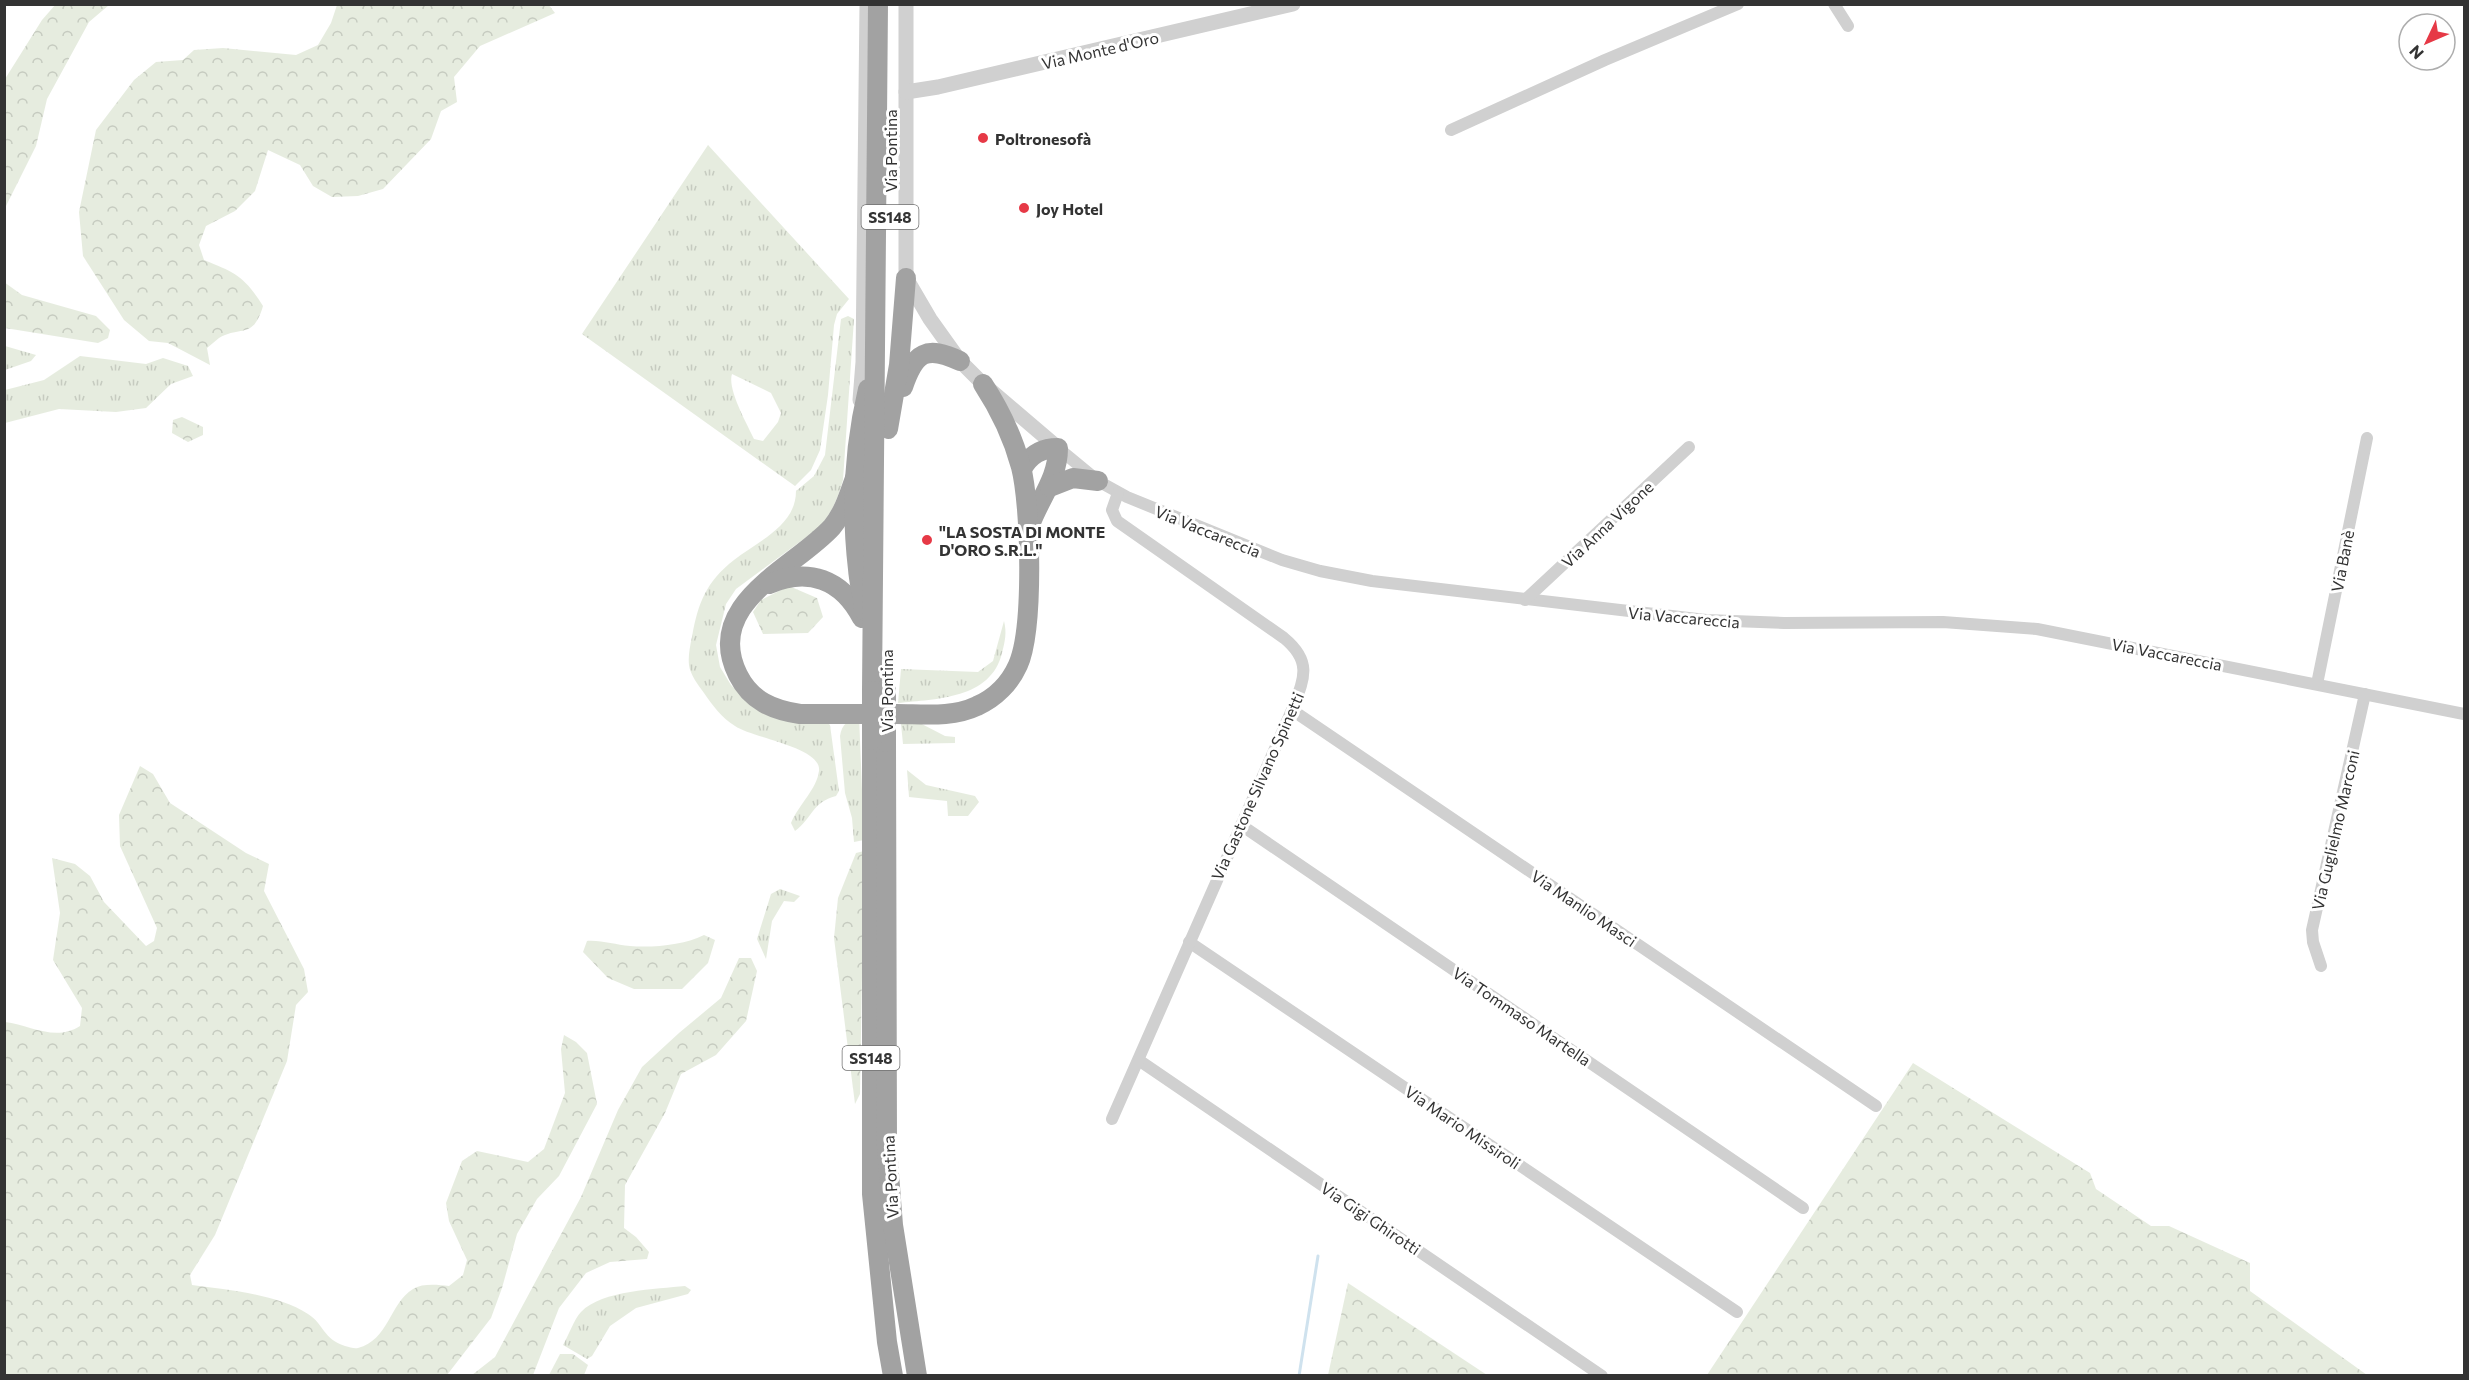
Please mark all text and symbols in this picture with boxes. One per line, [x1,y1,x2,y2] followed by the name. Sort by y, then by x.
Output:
[2397,12,2457,72] north arrow
[1040,27,1160,73] street label: Via Monte d'Oro
[2405,42,2427,64] text: N
[881,109,900,193] street label: Via Pontina
[995,129,1091,148] place label: Poltronesofà
[976,131,990,145] marker: Poltronesofà
[1036,199,1103,218] place label: Joy Hotel
[1017,201,1031,215] marker: Joy Hotel
[862,205,918,229] road number: SS148
[1557,477,1657,571] street label: Via Anna Vigone
[1152,501,1264,561] street label: Via Vaccareccia
[939,522,1105,559] place label: "LA SOSTA DI MONTE D'ORO S.R.L."
[2327,528,2357,594] street label: Via Banè
[920,533,934,547] marker: "LA SOSTA DI MONTE D'ORO S.R.L."
[1627,603,1741,631] street label: Via Vaccareccia
[2110,634,2224,674] street label: Via Vaccareccia
[877,649,896,733] street label: Via Pontina
[1207,689,1307,883] street label: Via Gastone Silvano Spinetti
[2307,748,2363,912] street label: Via Guglielmo Marconi
[1528,866,1640,950] street label: Via Manlio Masci
[1449,963,1595,1069] street label: Via Tommaso Martella
[842,1046,900,1070] road number: SS148
[1402,1081,1524,1173] street label: Via Mario Missiroli
[878,1135,902,1219] street label: Via Pontina
[1318,1178,1424,1258] street label: Via Gigi Ghirotti

